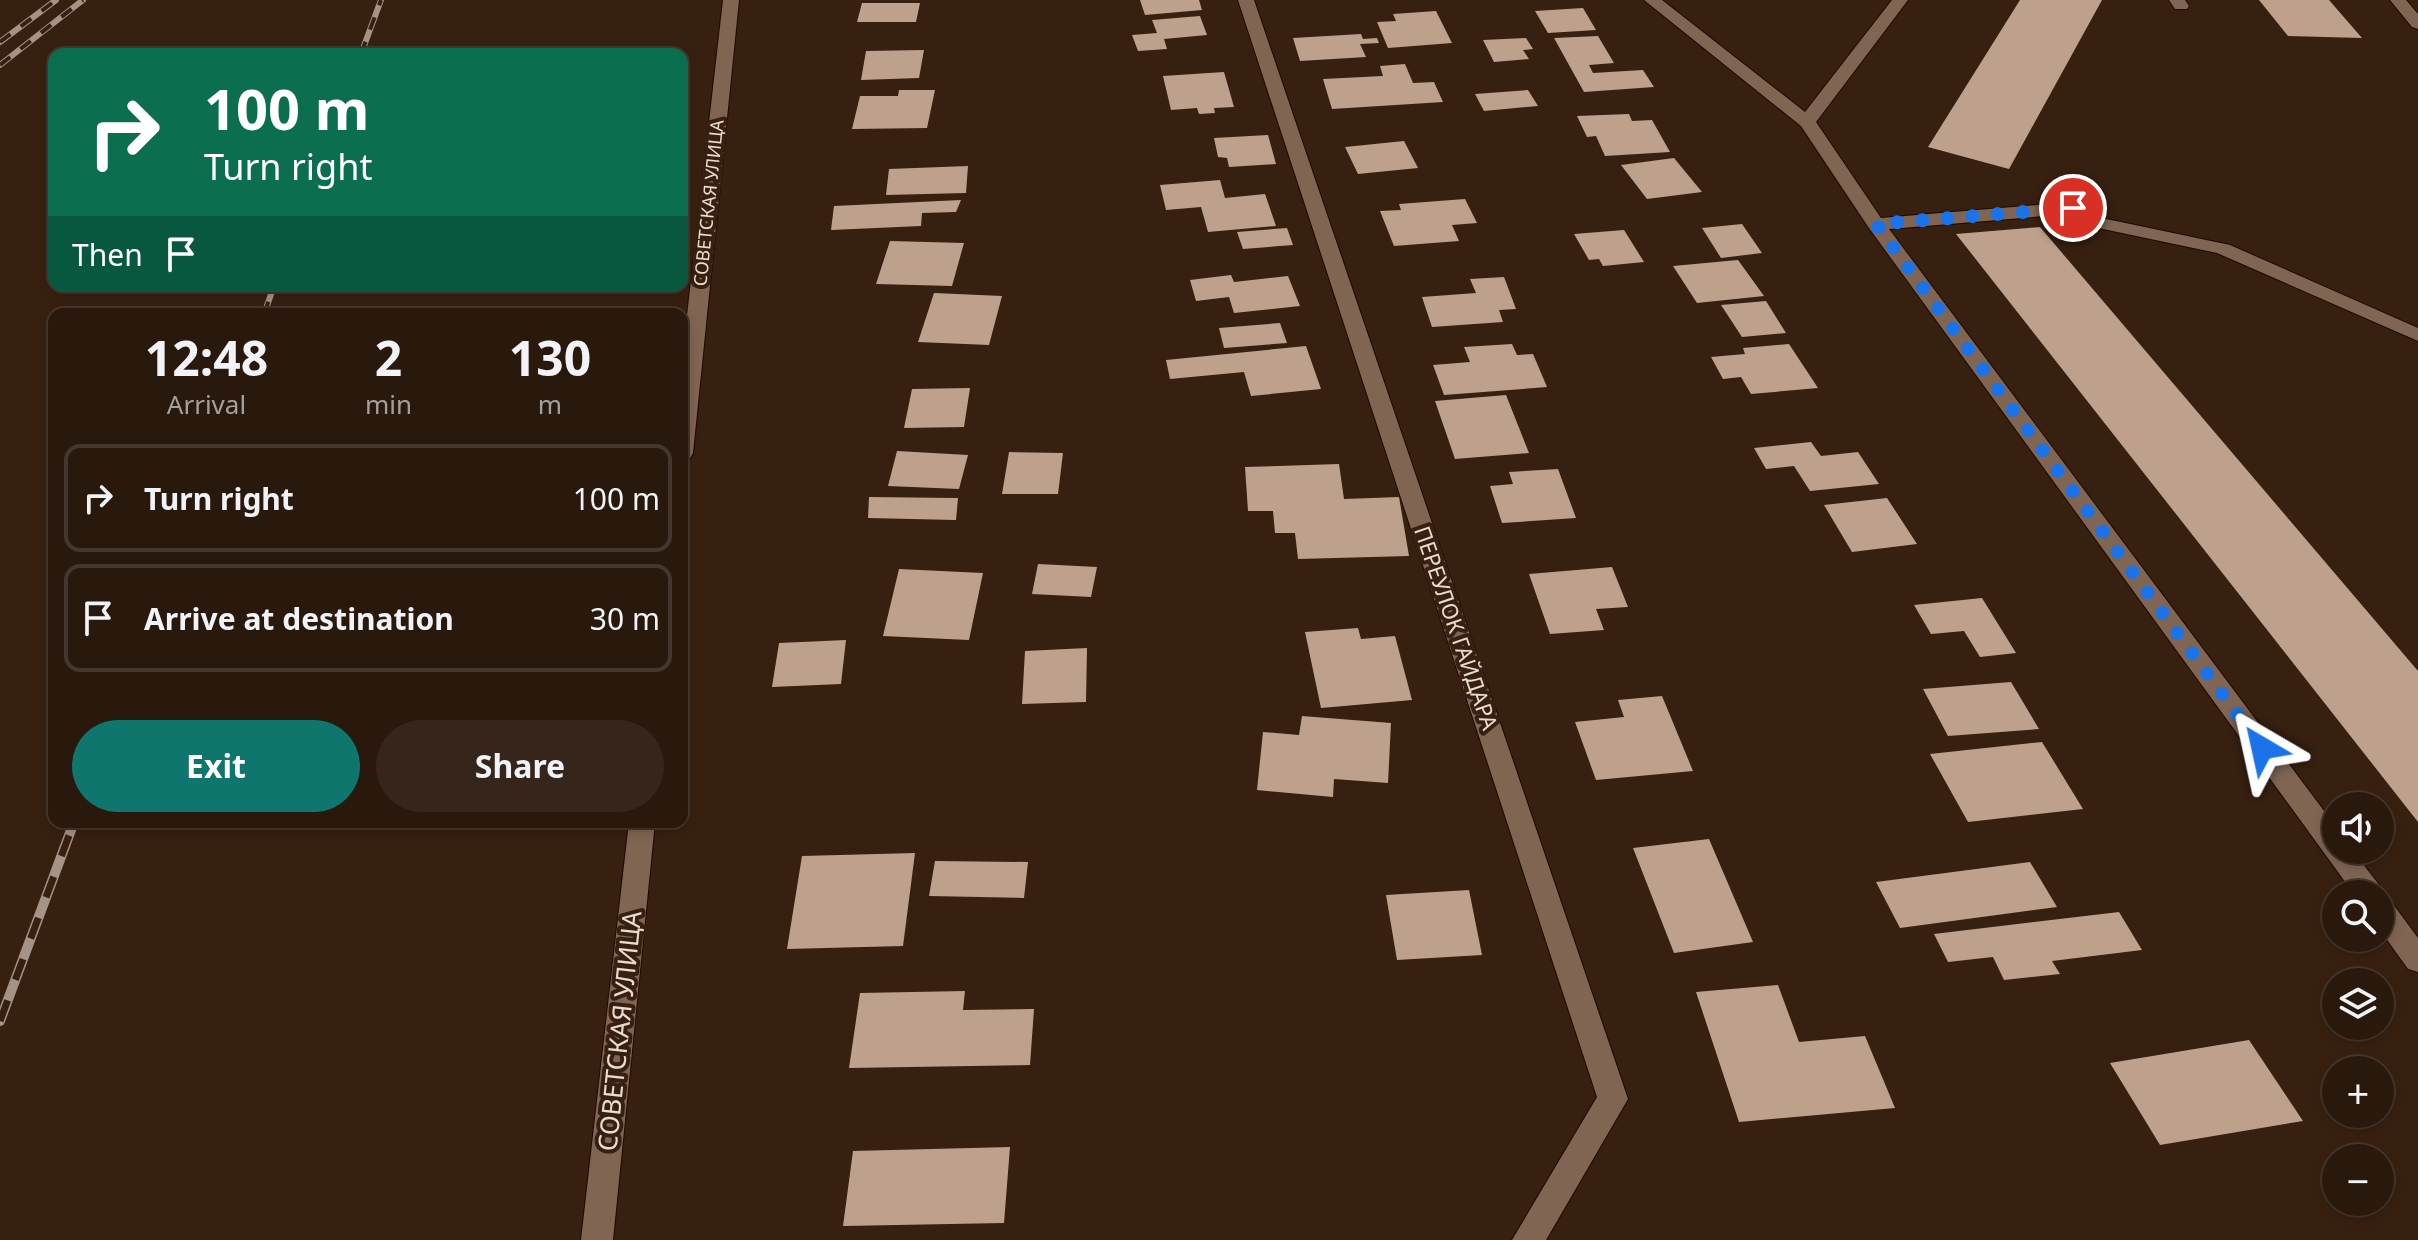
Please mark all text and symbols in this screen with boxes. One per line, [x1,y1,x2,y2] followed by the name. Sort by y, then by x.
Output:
[204,70,369,146] text: 100 m
[72,80,176,184] icon: right
[687,118,729,287] street label: СОВЕТСКАЯ УЛИЦА
[204,142,372,191] text: Turn right
[2039,174,2107,242] pin
[2051,186,2095,230] icon: arrive
[159,232,203,276] icon: arrive
[72,234,143,275] text: Then
[145,325,268,390] text: 12:48
[375,325,402,390] text: 2
[509,325,591,390] text: 130
[167,386,246,422] text: Arrival
[365,386,412,422] text: min
[538,386,562,422] text: m
[76,476,120,520] icon: right
[144,478,294,519] text: Turn right
[573,478,660,519] text: 100 m
[1408,522,1506,734] street label: ПЕРЕУЛОК ГАЙДАРА
[76,596,120,640] icon: arrive
[144,598,454,639] text: Arrive at destination
[590,598,660,639] text: 30 m
[2220,706,2304,790] position arrow
[72,720,360,812] button: Exit
[376,720,664,812] button: Share
[2322,792,2394,1216] map controls
[2322,792,2394,864] button: sound
[2322,880,2394,952] button: search
[588,909,650,1153] street label: СОВЕТСКАЯ УЛИЦА
[2322,968,2394,1040] button: layers
[2322,1056,2394,1128] button: +
[2322,1144,2394,1216] button: −

